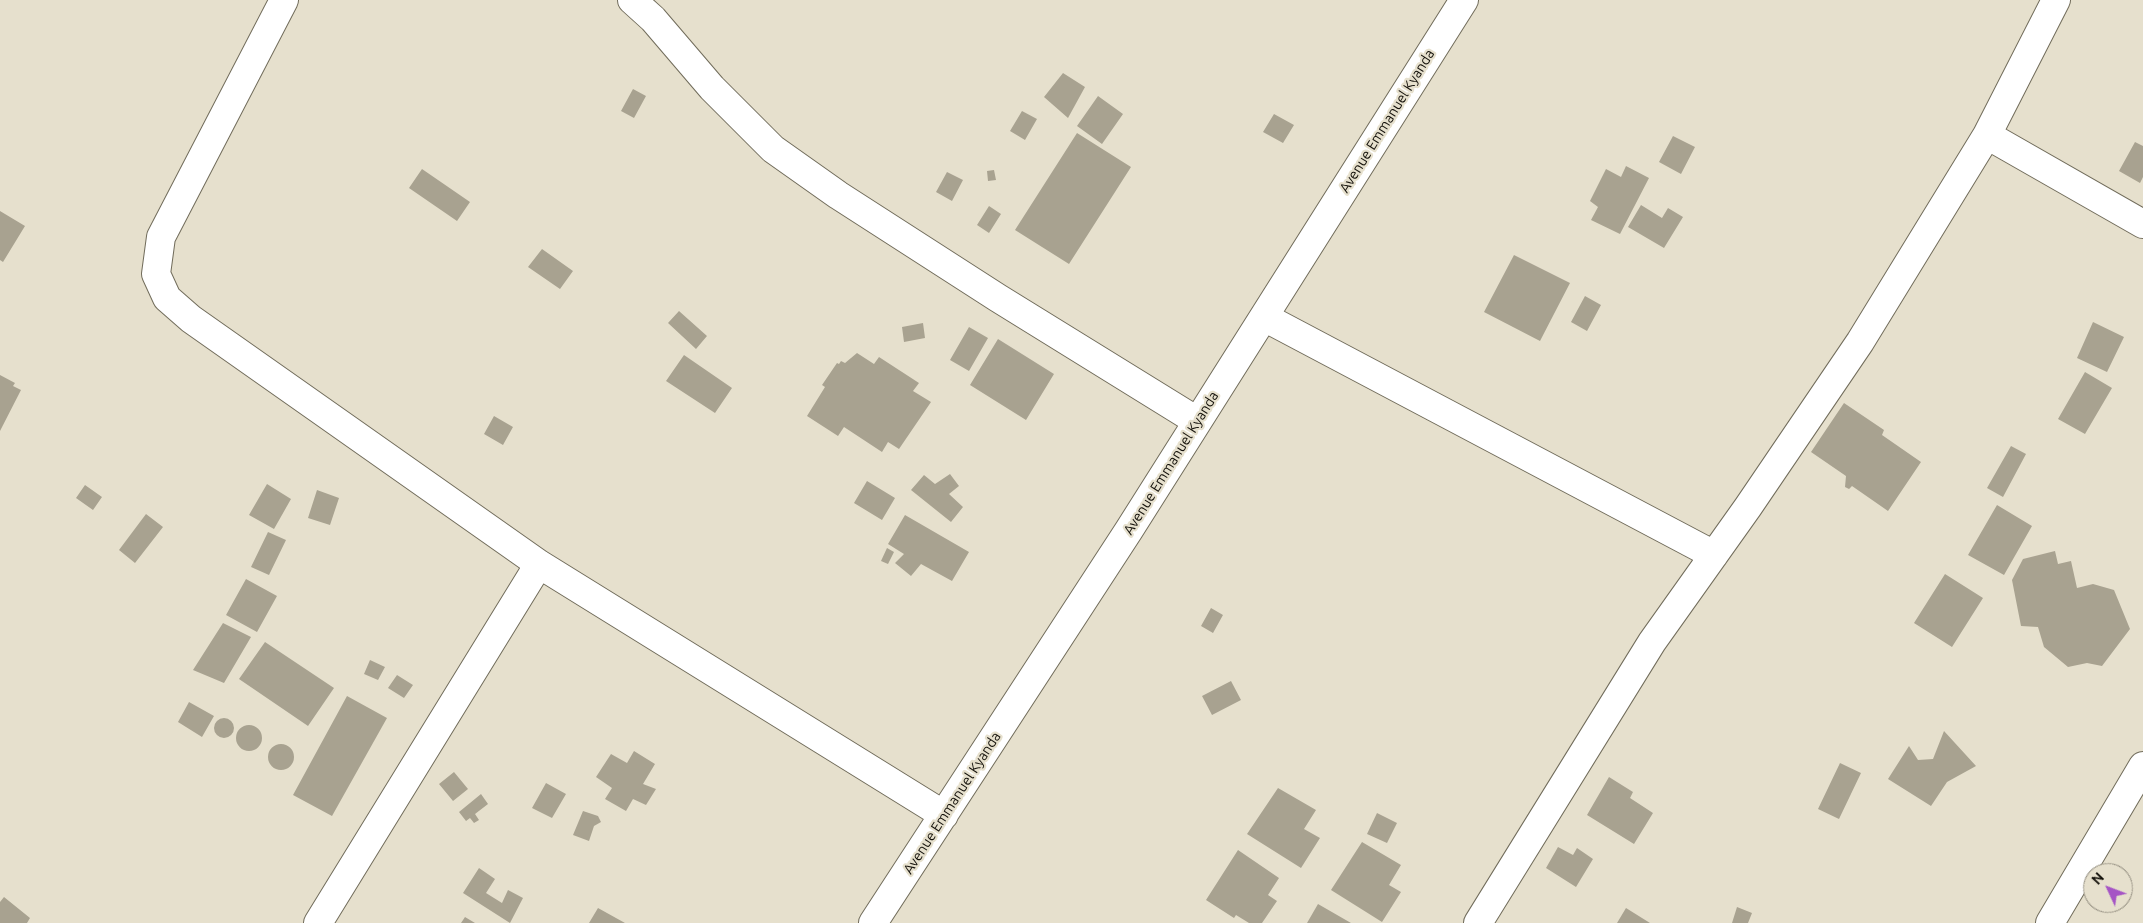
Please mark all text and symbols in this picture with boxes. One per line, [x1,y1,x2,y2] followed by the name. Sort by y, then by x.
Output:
[1336,46,1438,196] street label: Avenue Emmanuel Kyanda
[1120,388,1222,538] street label: Avenue Emmanuel Kyanda
[900,729,1004,877] street label: Avenue Emmanuel Kyanda
[2083,863,2133,913] north arrow
[2088,869,2107,888] text: N

